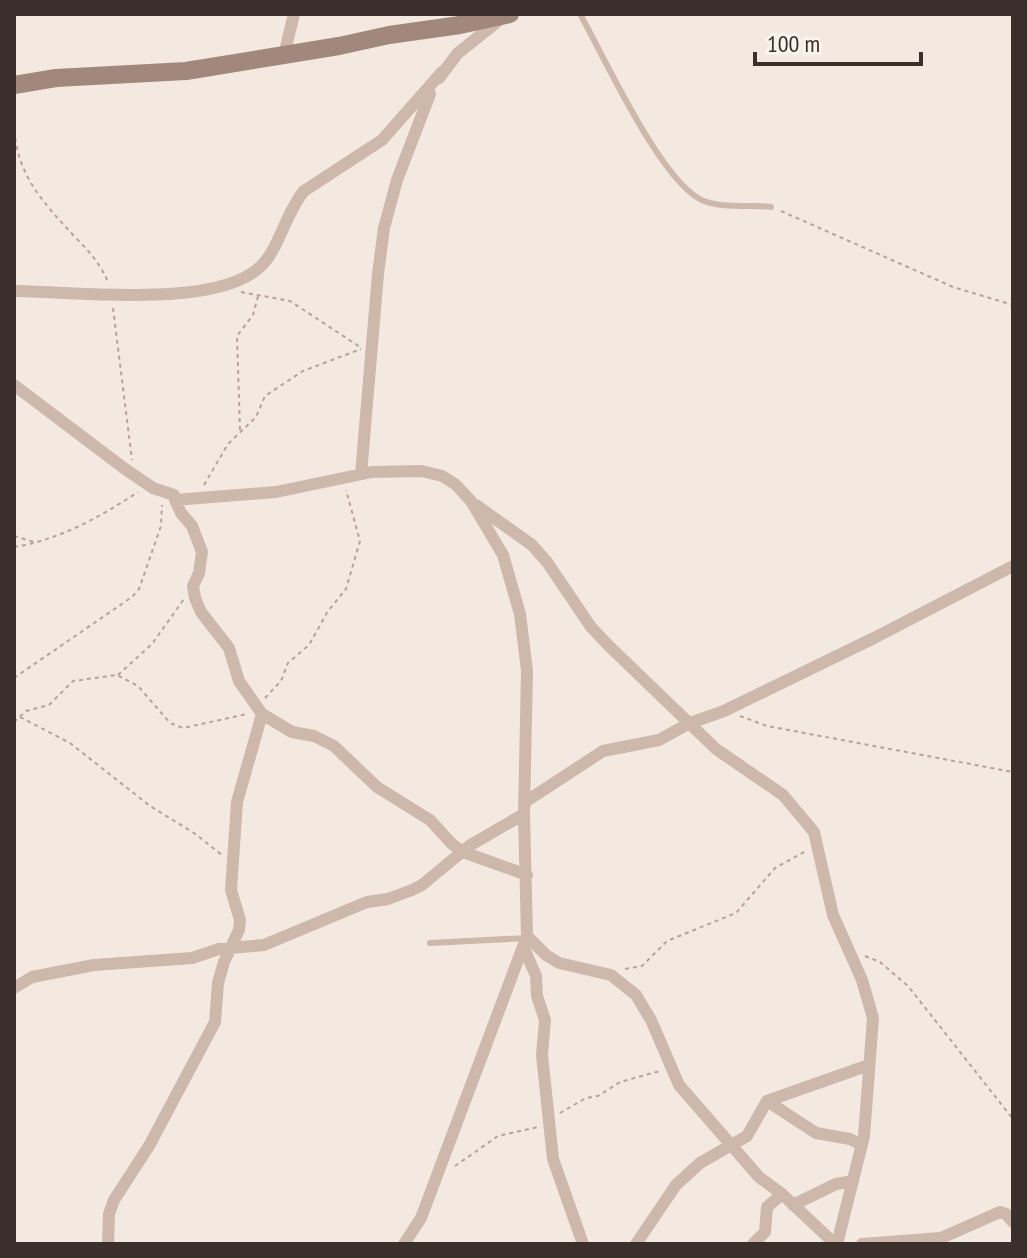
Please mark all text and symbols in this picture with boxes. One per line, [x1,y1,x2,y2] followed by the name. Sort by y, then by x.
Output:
[755,16,921,66] scale bar
[767,28,820,59] text: 100 m

